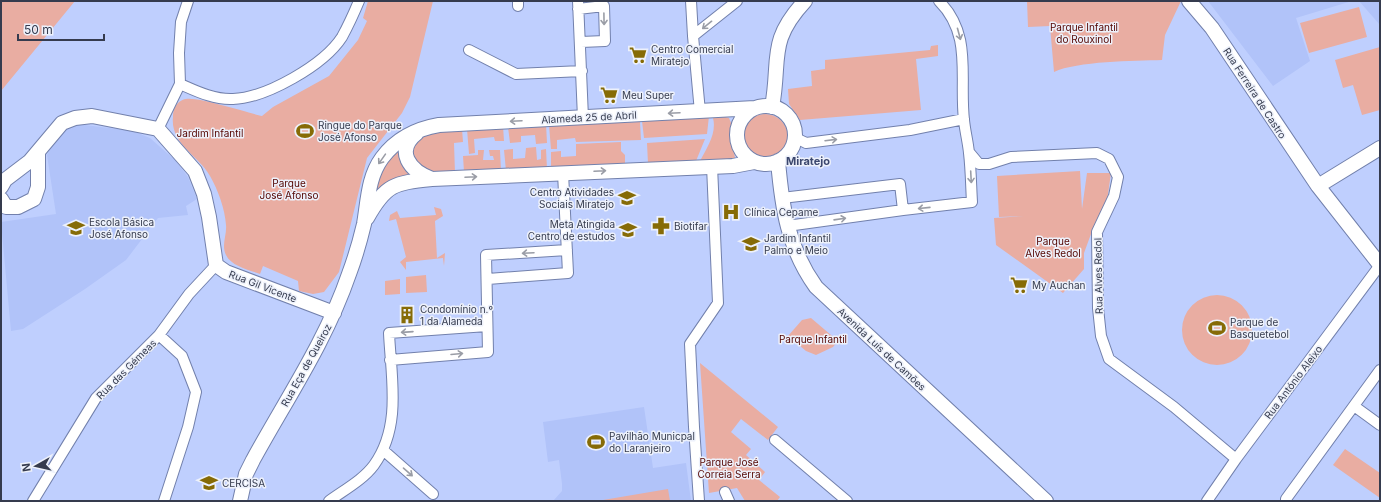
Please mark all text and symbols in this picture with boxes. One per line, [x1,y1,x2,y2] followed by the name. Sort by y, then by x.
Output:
[600,12,608,25] one-way arrow
[18,16,104,42] scale bar
[701,21,712,30] one-way arrow
[1050,21,1118,45] park label: Parque Infantil do Rouxinol
[24,22,53,37] text: 50 m
[955,27,963,40] one-way arrow
[651,43,733,67] place label: Centro Comercial Miratejo
[628,45,648,65] supermarket icon: Centro Comercial Miratejo
[1221,45,1289,141] street label: Rua Ferreira de Castro
[599,85,619,105] supermarket icon: Meu Super
[622,89,674,101] place label: Meu Super
[541,109,637,125] street label: Alameda 25 de Abril
[668,110,681,117] one-way arrow
[510,117,523,125] one-way arrow
[318,119,402,143] place label: Ringue do Parque José Afonso
[295,121,315,141] sports icon: Ringue do Parque José Afonso
[177,127,243,139] park label: Jardim Infantil
[824,136,837,144] one-way arrow
[378,153,386,164] one-way arrow
[786,154,830,168] district label: Miratejo
[593,168,606,175] one-way arrow
[967,170,974,183] one-way arrow
[464,174,477,181] one-way arrow
[259,177,319,201] park label: Parque José Afonso
[530,186,614,210] place label: Centro Atividades Sociais Miratejo
[617,188,637,208] school or university icon: Centro Atividades Sociais Miratejo
[721,202,741,222] hospital icon: Clínica Cepame
[917,204,930,212] one-way arrow
[744,206,818,218] place label: Clínica Cepame
[833,215,846,223] one-way arrow
[89,216,154,240] place label: Escola Básica José Afonso
[651,216,671,236] pharmacy icon: Biotifar
[66,218,86,238] school or university icon: Escola Básica José Afonso
[528,218,615,242] place label: Meta Atingida Centro de estudos
[618,220,638,240] school or university icon: Meta Atingida Centro de estudos
[674,220,708,232] place label: Biotifar
[764,232,831,256] place label: Jardim Infantil Palmo e Meio
[741,234,761,254] school or university icon: Jardim Infantil Palmo e Meio
[1025,235,1081,259] park label: Parque Alves Redol
[1091,238,1105,314] street label: Rua Alves Redol
[522,249,535,256] one-way arrow
[227,268,299,305] street label: Rua Gil Vicente
[1009,275,1029,295] supermarket icon: My Auchan
[1032,279,1086,291] place label: My Auchan
[420,303,493,327] place label: Condomínio n.º 1 da Alameda
[397,305,417,325] building icon: Condomínio n.º 1 da Alameda
[835,305,929,393] street label: Avenida Luís de Camões
[1230,316,1289,340] place label: Parque de Basquetebol
[1207,318,1227,338] sports icon: Parque de Basquetebol
[278,322,334,408] street label: Rua Eça de Queiroz
[401,328,414,335] one-way arrow
[779,333,847,345] park label: Parque Infantil
[94,337,158,401] street label: Rua das Gémeas
[1262,343,1324,421] street label: Rua António Aleixo
[450,351,463,358] one-way arrow
[609,430,695,454] place label: Pavilhão Municpal do Laranjeiro
[586,432,606,452] sports icon: Pavilhão Municpal do Laranjeiro
[16,446,56,486] north arrow
[697,456,761,480] park label: Parque José Correia Serra
[19,462,34,473] text: N
[403,467,413,476] one-way arrow
[199,473,219,493] school or university icon: CERCISA
[222,477,265,489] place label: CERCISA

